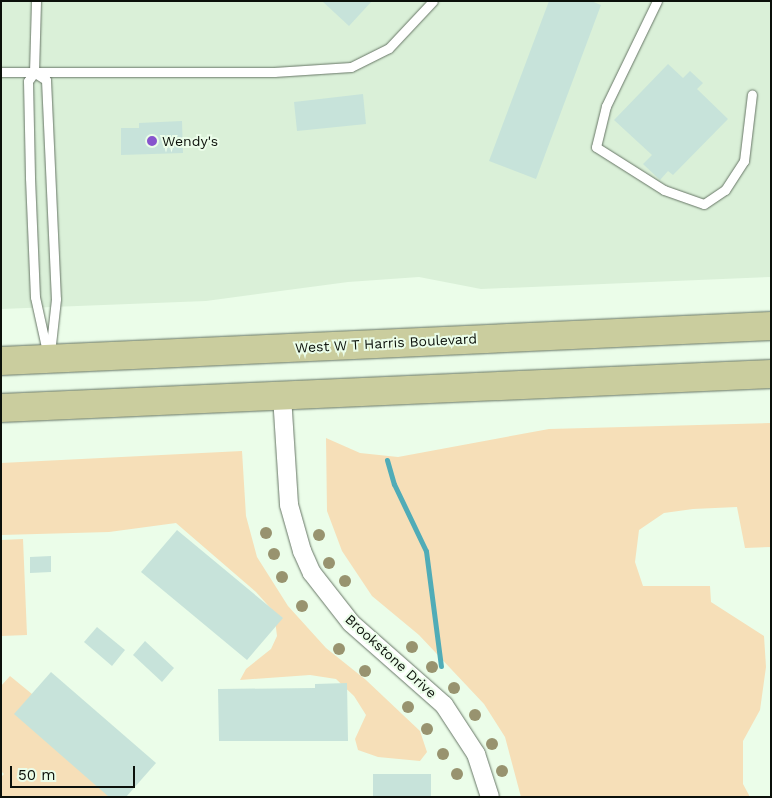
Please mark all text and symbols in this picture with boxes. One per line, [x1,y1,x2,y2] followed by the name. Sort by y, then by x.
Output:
[162,133,218,149] place label: Wendy's
[146,135,158,147] marker: Wendy's
[294,330,478,356] street label: West W T Harris Boulevard
[342,611,440,701] street label: Brookstone Drive
[12,756,138,788] scale bar
[18,766,55,784] text: 50 m

